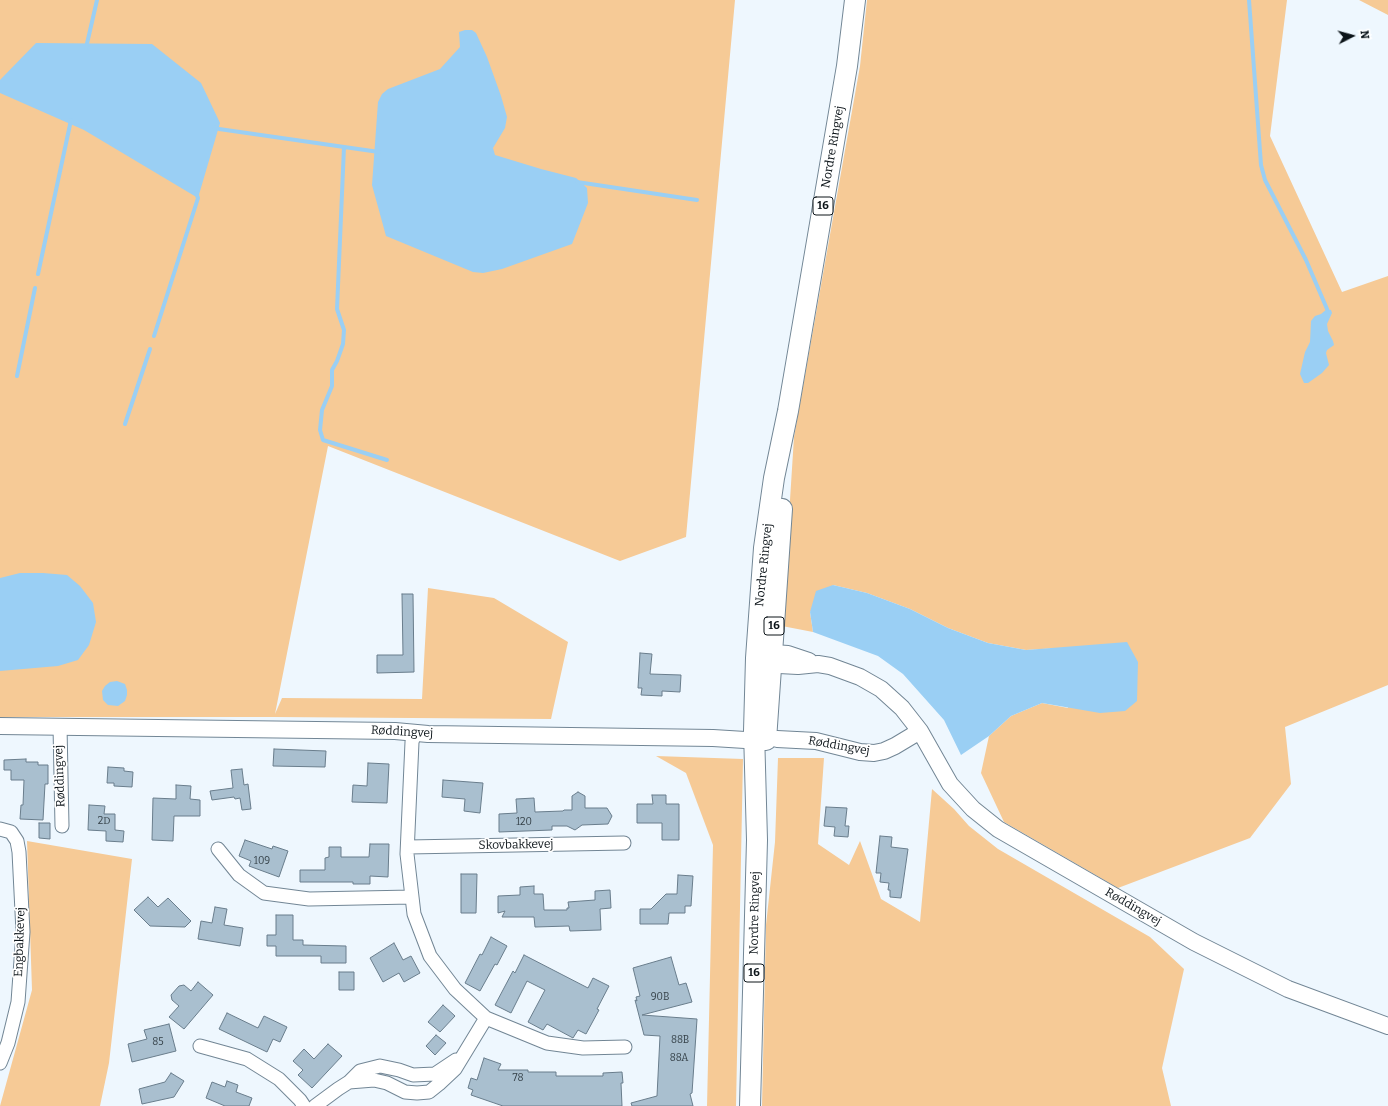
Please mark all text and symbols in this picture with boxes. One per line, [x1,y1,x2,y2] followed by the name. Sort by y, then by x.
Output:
[1332,16,1372,56] north arrow
[1358,30,1371,40] text: N
[819,105,847,189] street label: Nordre Ringvej
[813,197,833,215] road number: 16
[752,523,776,607] street label: Nordre Ringvej
[764,617,784,635] road number: 16
[371,723,433,741] street label: Røddingvej
[807,734,871,758] street label: Røddingvej
[52,745,68,807] street label: Røddingvej
[98,815,110,827] house number: 2D
[516,816,532,828] house number: 120
[478,837,554,853] street label: Skovbakkevej
[254,855,270,867] house number: 109
[747,871,763,955] street label: Nordre Ringvej
[1102,885,1164,929] street label: Røddingvej
[12,907,28,977] street label: Engbakkevej
[744,964,764,982] road number: 16
[651,991,669,1003] house number: 90B
[671,1034,689,1046] house number: 88B
[152,1036,164,1048] house number: 85
[670,1052,688,1064] house number: 88A
[513,1072,523,1084] house number: 78

